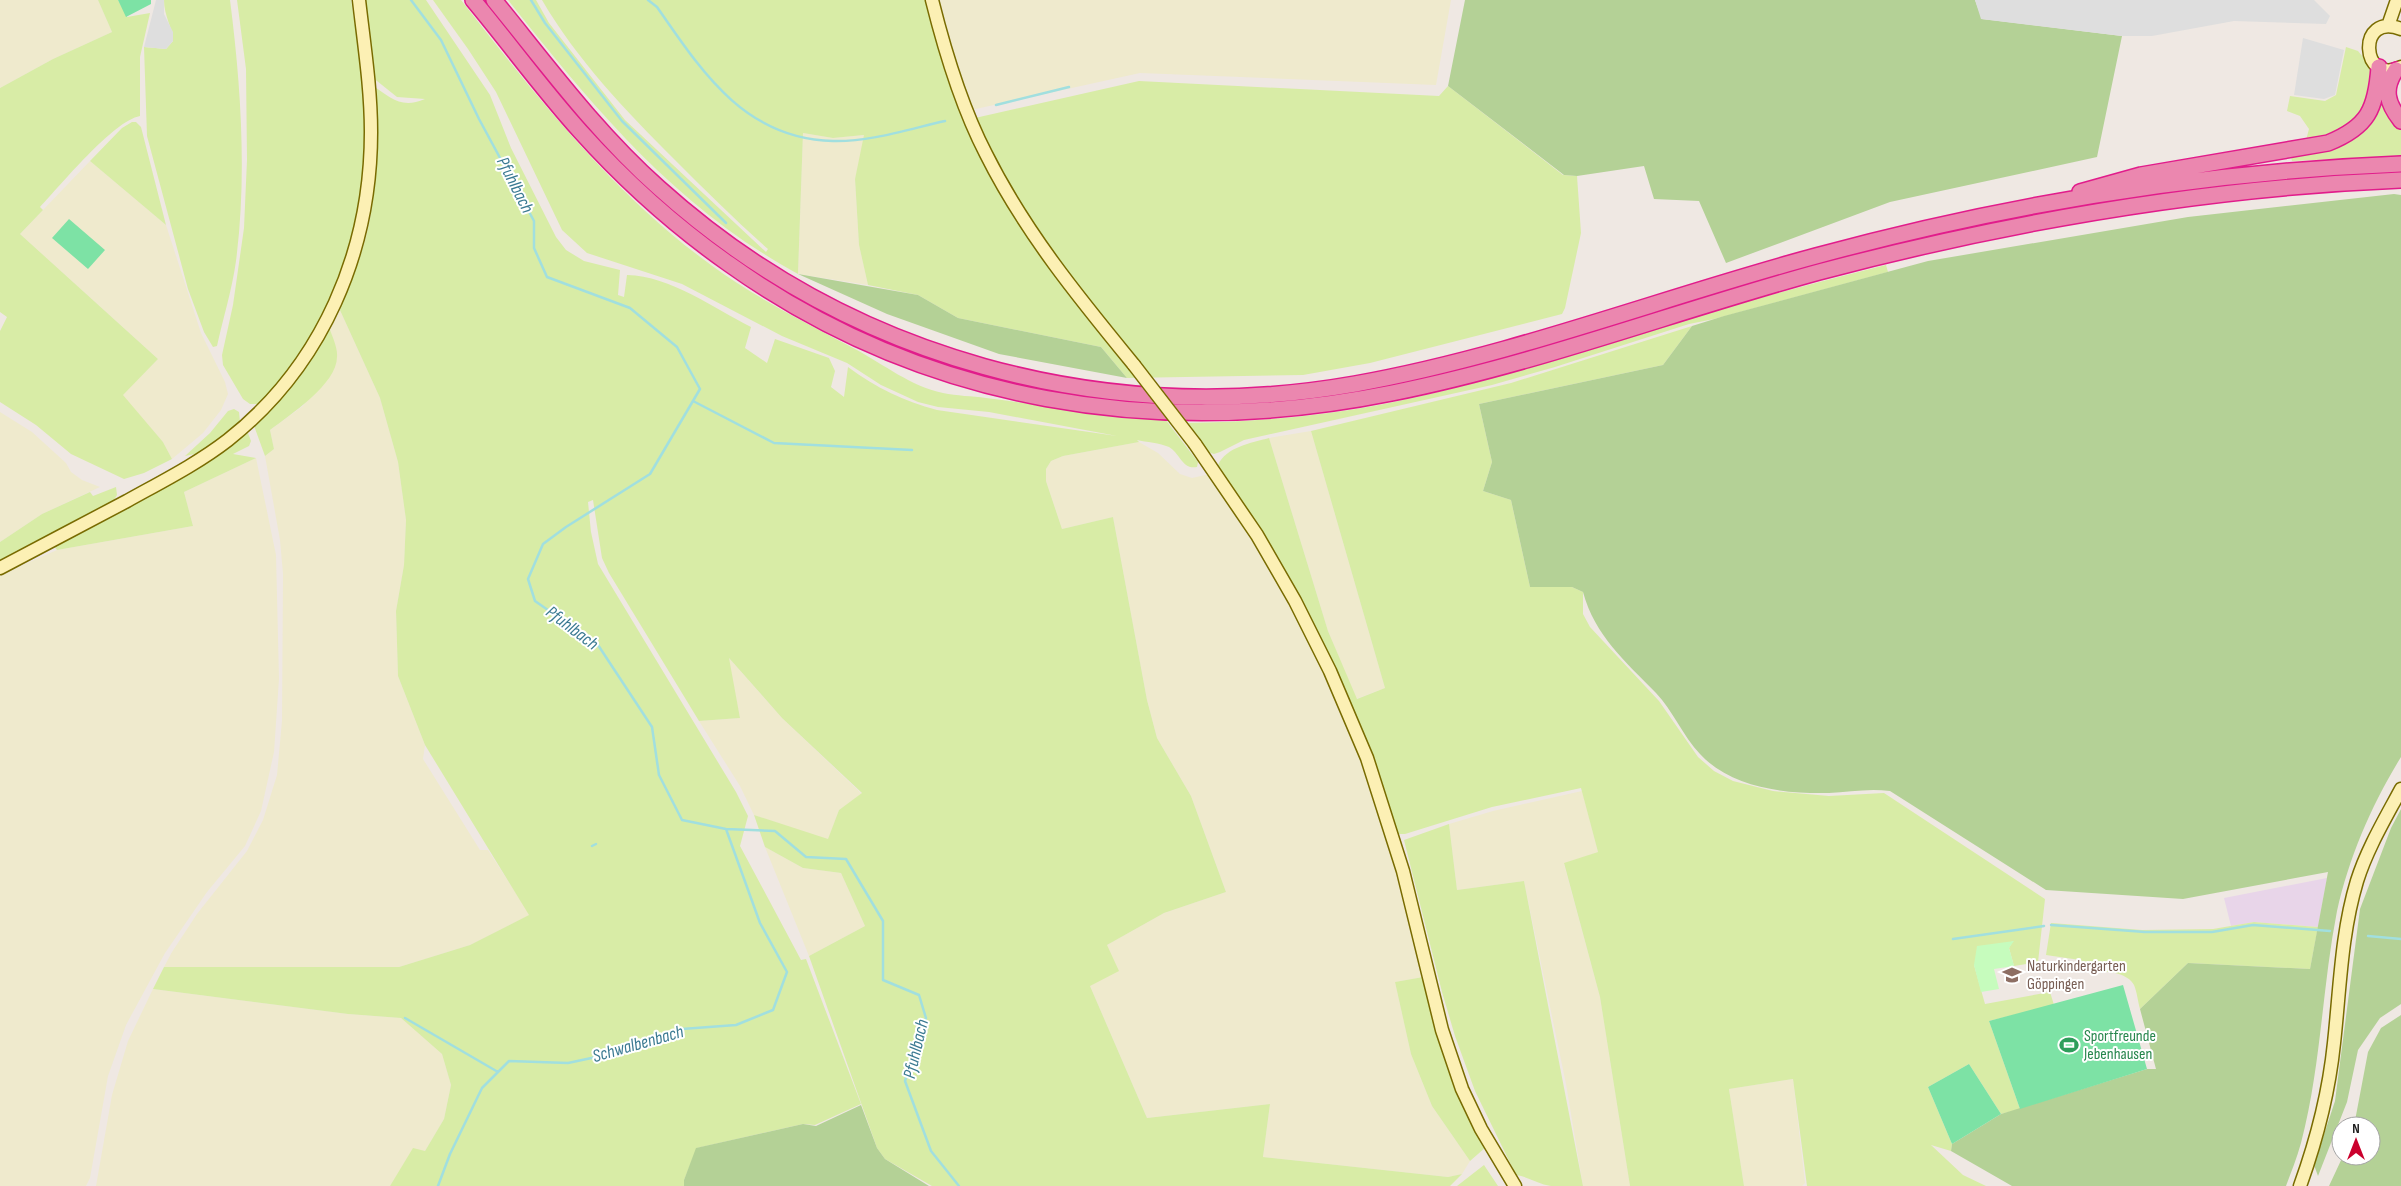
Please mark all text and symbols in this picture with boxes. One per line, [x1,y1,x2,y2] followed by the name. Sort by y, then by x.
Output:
[492,153,538,217] water label: Pfuhlbach
[542,602,603,655] water label: Pfuhlbach
[2027,957,2126,994] place label: Naturkindergarten Göppingen
[2001,964,2023,986] school or university icon: Naturkindergarten Göppingen
[899,1017,933,1081] water label: Pfuhlbach
[590,1021,686,1067] water label: Schwalbenbach
[2083,1027,2156,1064] place label: Sportfreunde Jebenhausen
[2058,1034,2080,1056] sports icon: Sportfreunde Jebenhausen
[2331,1116,2381,1166] north arrow
[2352,1120,2360,1137] text: N

